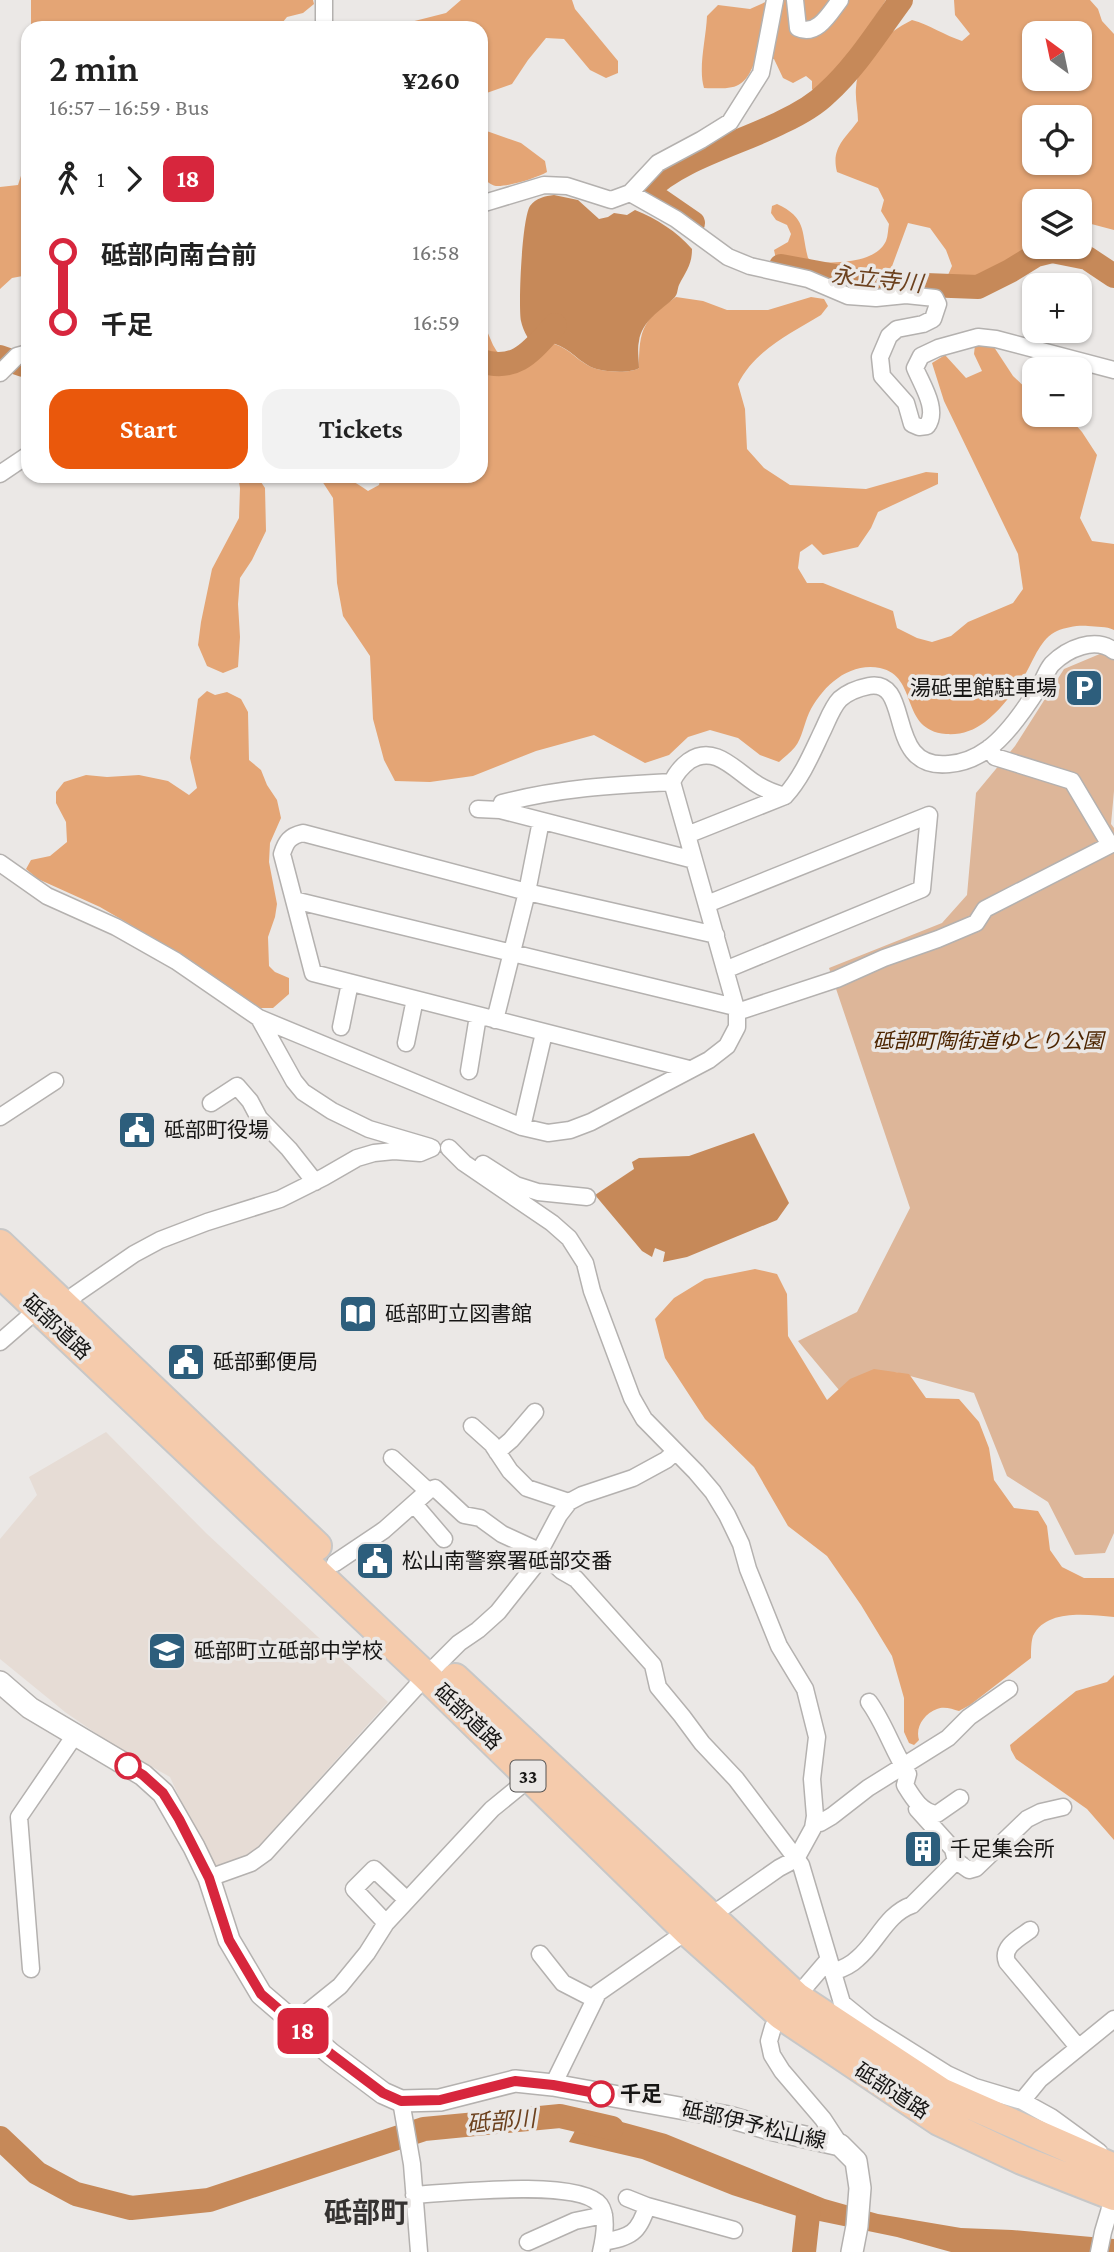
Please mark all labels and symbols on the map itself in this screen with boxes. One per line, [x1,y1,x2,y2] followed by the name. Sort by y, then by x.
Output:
[1022,21,1092,91] north arrow
[830,261,927,297] water label: 永立寺川
[1063,667,1105,709] parking icon: 湯砥里館駐車場
[910,676,1057,700] place label: 湯砥里館駐車場
[873,1029,1106,1053] park label: 砥部町陶街道ゆとり公園
[116,1109,158,1151] public building icon: 砥部町役場
[164,1118,269,1142] place label: 砥部町役場
[18,1290,96,1364] street label: 砥部道路
[337,1293,379,1335] library icon: 砥部町立図書館
[385,1302,532,1326] place label: 砥部町立図書館
[165,1341,207,1383] public building icon: 砥部郵便局
[213,1350,318,1374] place label: 砥部郵便局
[354,1540,396,1582] public building icon: 松山南警察署砥部交番
[402,1549,612,1573] place label: 松山南警察署砥部交番
[146,1630,188,1672] school or university icon: 砥部町立砥部中学校
[194,1639,383,1663] place label: 砥部町立砥部中学校
[429,1679,507,1755] street label: 砥部道路
[115,1753,141,1779] unlabelled marker
[510,1760,546,1792] road number: 33
[902,1828,944,1870] building icon: 千足集会所
[950,1837,1055,1861] place label: 千足集会所
[272,2008,334,2054] line badge: 18
[850,2058,934,2124] street label: 砥部道路
[588,2081,614,2107] marker: 千足
[620,2082,662,2106] place label: 千足
[680,2097,828,2153] street label: 砥部伊予松山線
[465,2105,539,2137] water label: 砥部川
[324,2197,408,2228] district label: 砥部町

